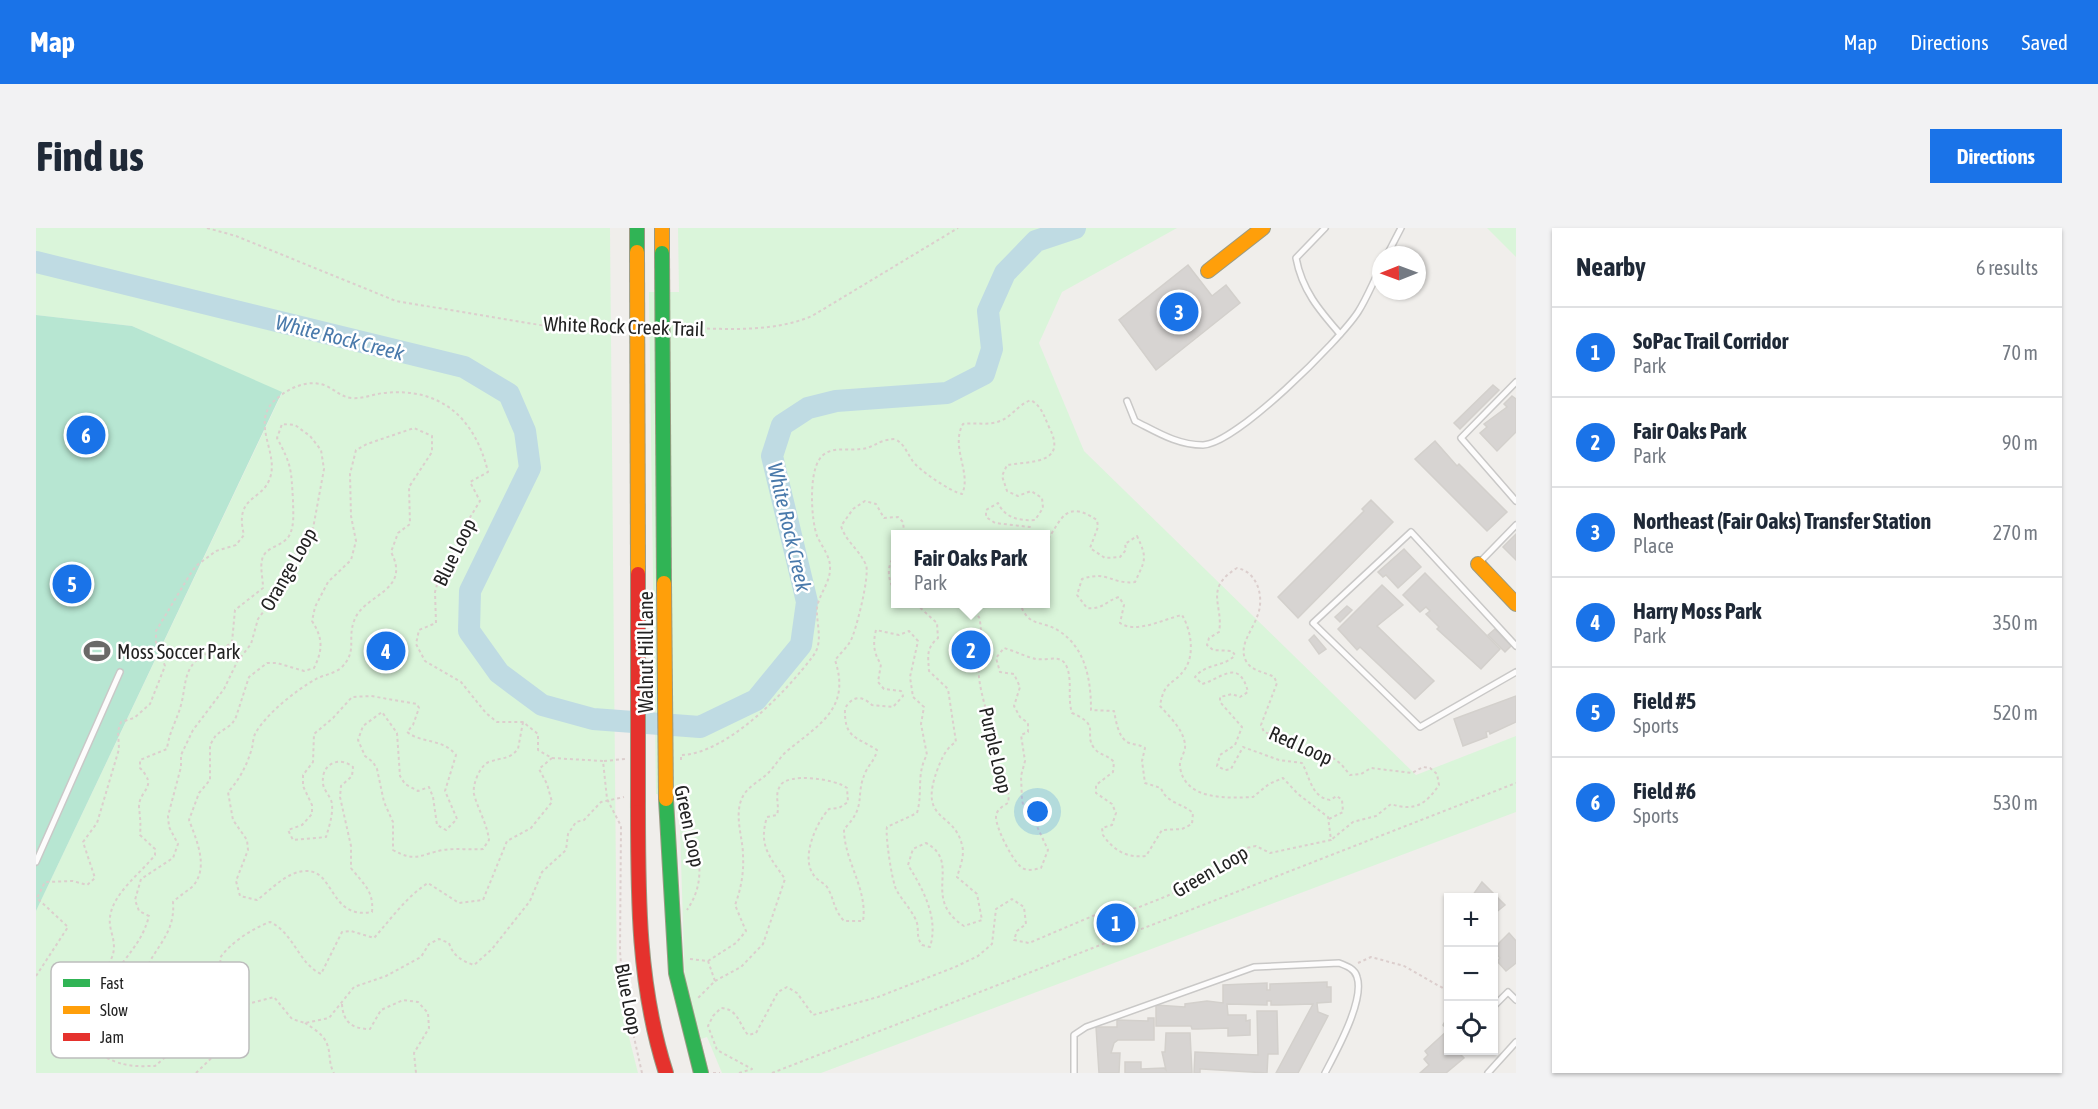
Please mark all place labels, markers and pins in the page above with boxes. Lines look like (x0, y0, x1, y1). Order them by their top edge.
pin: 3 (1160, 290, 1198, 334)
pin: 6 (67, 412, 106, 458)
pin: 5 (52, 562, 92, 606)
pin: 4 (366, 628, 406, 674)
pin: 2 (952, 628, 990, 672)
sports icon: Moss Soccer Park (82, 636, 112, 666)
place label: Moss Soccer Park (117, 640, 241, 663)
pin: 1 (1096, 900, 1136, 946)

